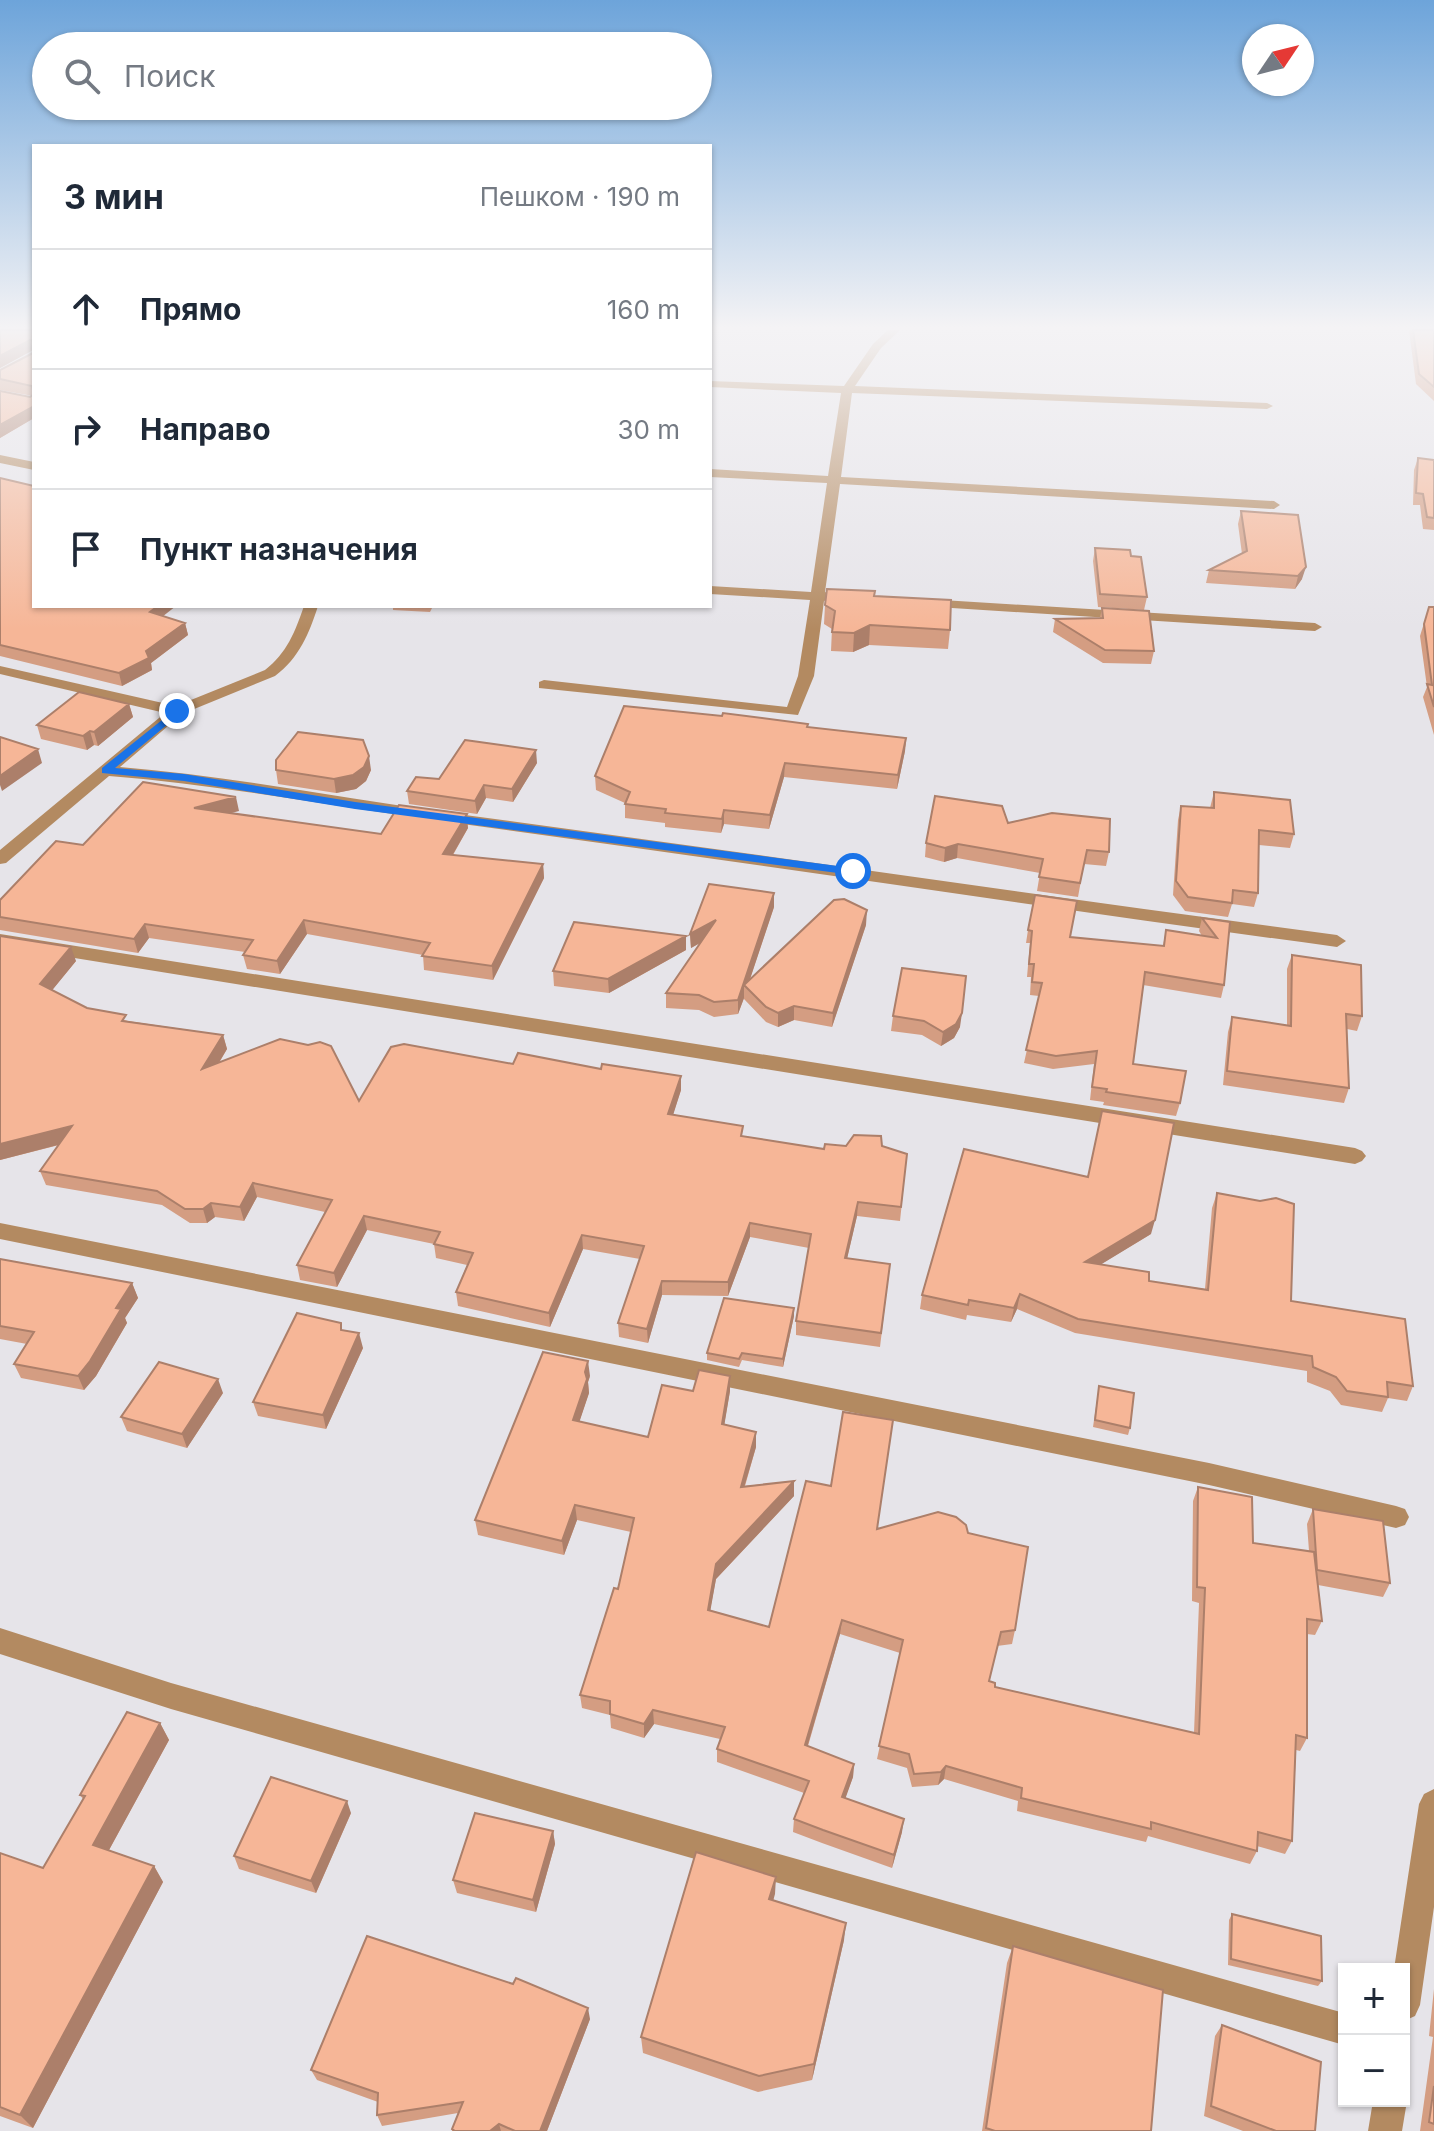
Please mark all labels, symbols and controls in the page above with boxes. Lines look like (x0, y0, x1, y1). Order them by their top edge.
north arrow (1242, 24, 1314, 96)
search box (32, 32, 712, 120)
icon: search (60, 54, 104, 98)
text: Поиск (124, 58, 215, 94)
text: 3 мин (64, 176, 164, 217)
text: Пешком · 190 m (480, 181, 680, 212)
icon: ahead (64, 287, 108, 331)
text: Прямо (140, 291, 241, 327)
text: 160 m (607, 294, 680, 325)
icon: right (64, 407, 108, 451)
text: Направо (140, 411, 271, 447)
text: 30 m (617, 414, 680, 445)
icon: arrive (64, 527, 108, 571)
text: Пункт назначения (140, 531, 418, 567)
route end (159, 693, 195, 729)
route start (835, 853, 871, 889)
map controls (1338, 1963, 1410, 2107)
button: + (1338, 1963, 1410, 2035)
button: − (1338, 2035, 1410, 2107)

